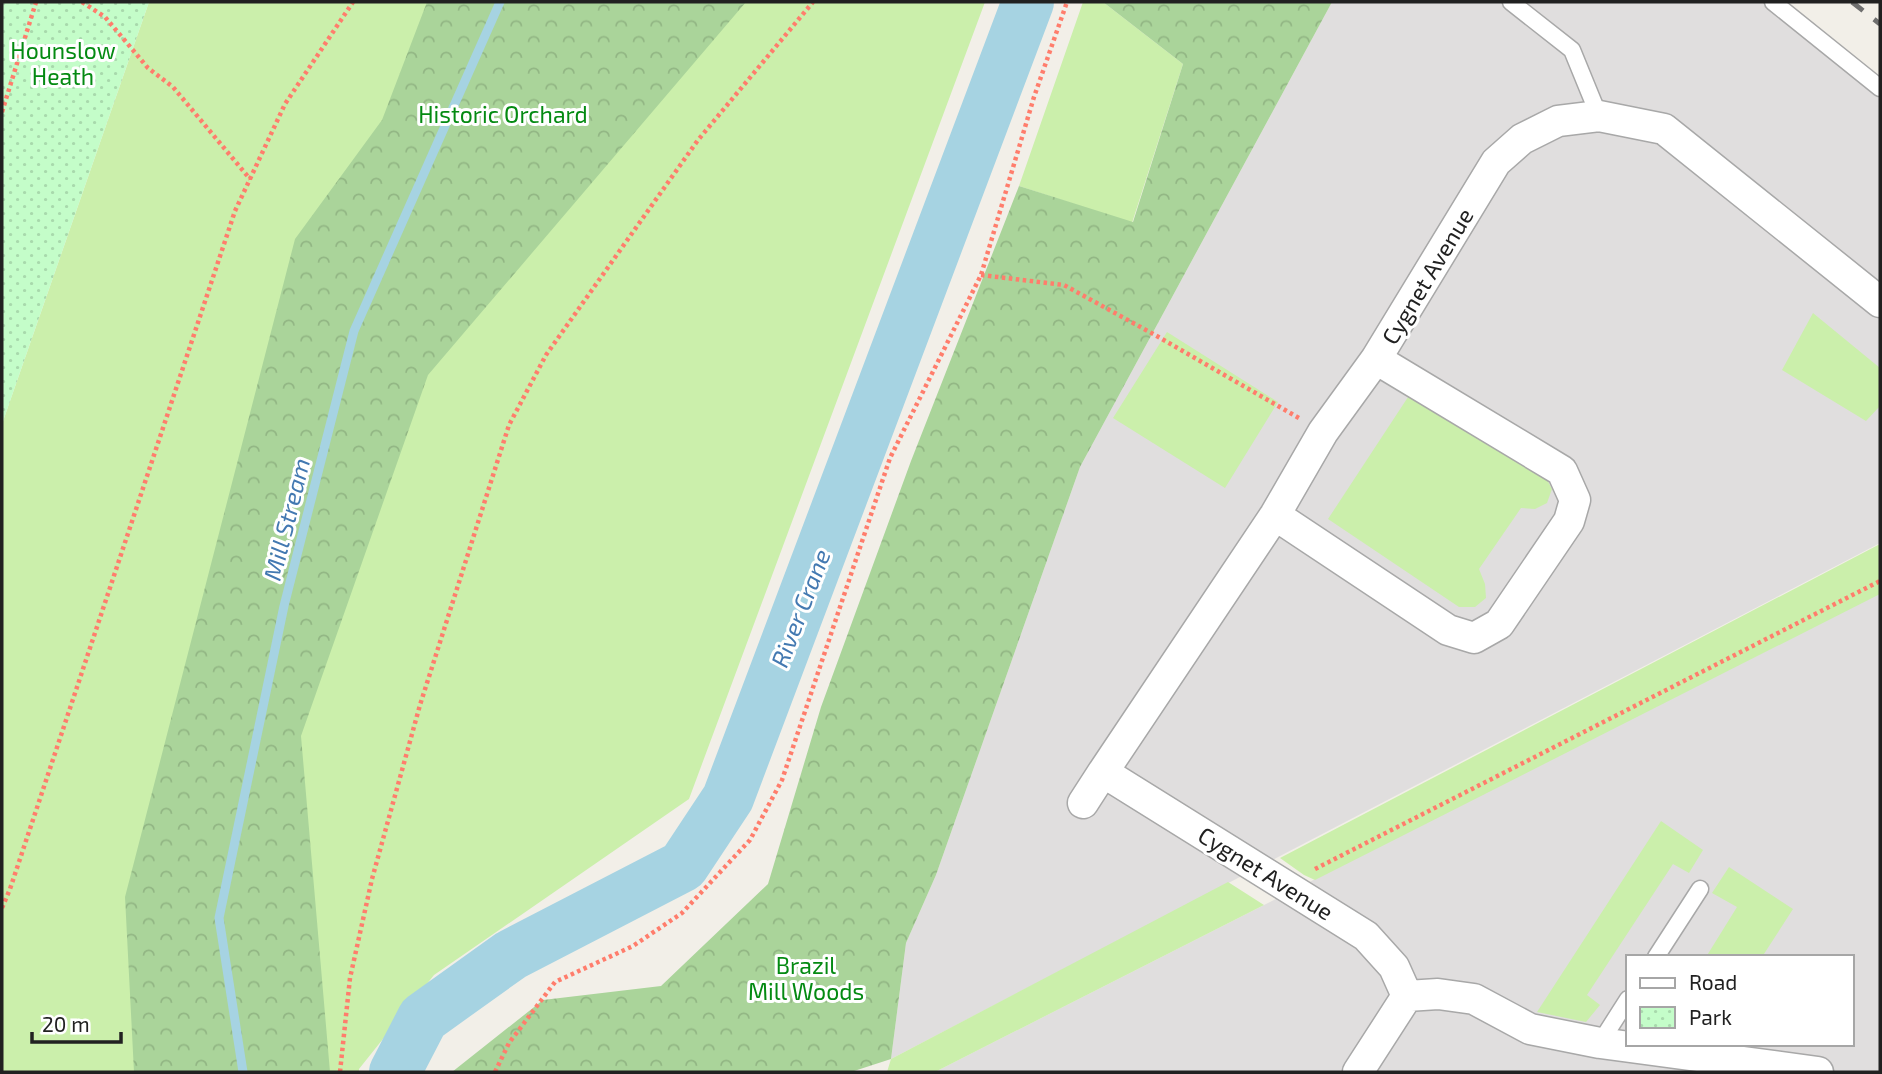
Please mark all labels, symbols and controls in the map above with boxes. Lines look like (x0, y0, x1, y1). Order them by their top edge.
park label: Hounslow Heath (10, 36, 116, 90)
park label: Historic Orchard (418, 100, 588, 128)
street label: Cygnet Avenue (1375, 203, 1479, 349)
water label: Mill Stream (257, 455, 315, 583)
water label: River Crane (764, 545, 836, 671)
street label: Cygnet Avenue (1193, 820, 1339, 926)
park label: Brazil Mill Woods (748, 951, 864, 1005)
legend (1626, 955, 1854, 1046)
text: Road (1689, 969, 1737, 994)
scale bar (32, 1000, 121, 1044)
text: Park (1689, 1004, 1732, 1029)
text: 20 m (42, 1011, 90, 1036)

